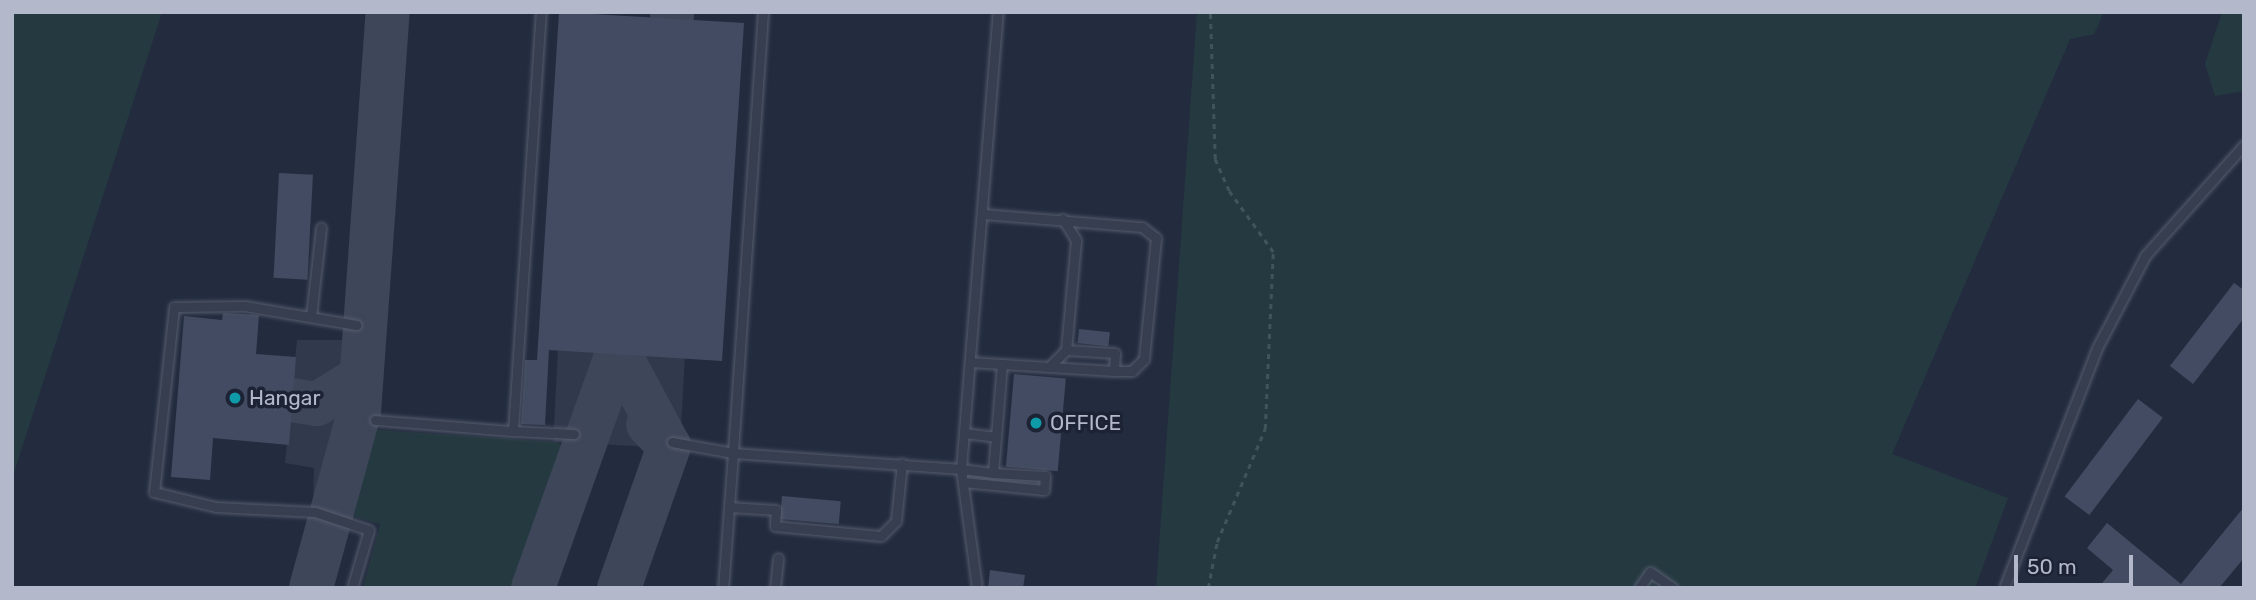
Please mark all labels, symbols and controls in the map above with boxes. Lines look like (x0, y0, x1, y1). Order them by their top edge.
place label: Hangar (249, 385, 320, 411)
marker: Hangar (227, 390, 243, 406)
place label: OFFICE (1050, 410, 1121, 436)
marker: OFFICE (1028, 415, 1044, 431)
scale bar (2018, 540, 2137, 584)
text: 50 m (2027, 554, 2077, 579)

